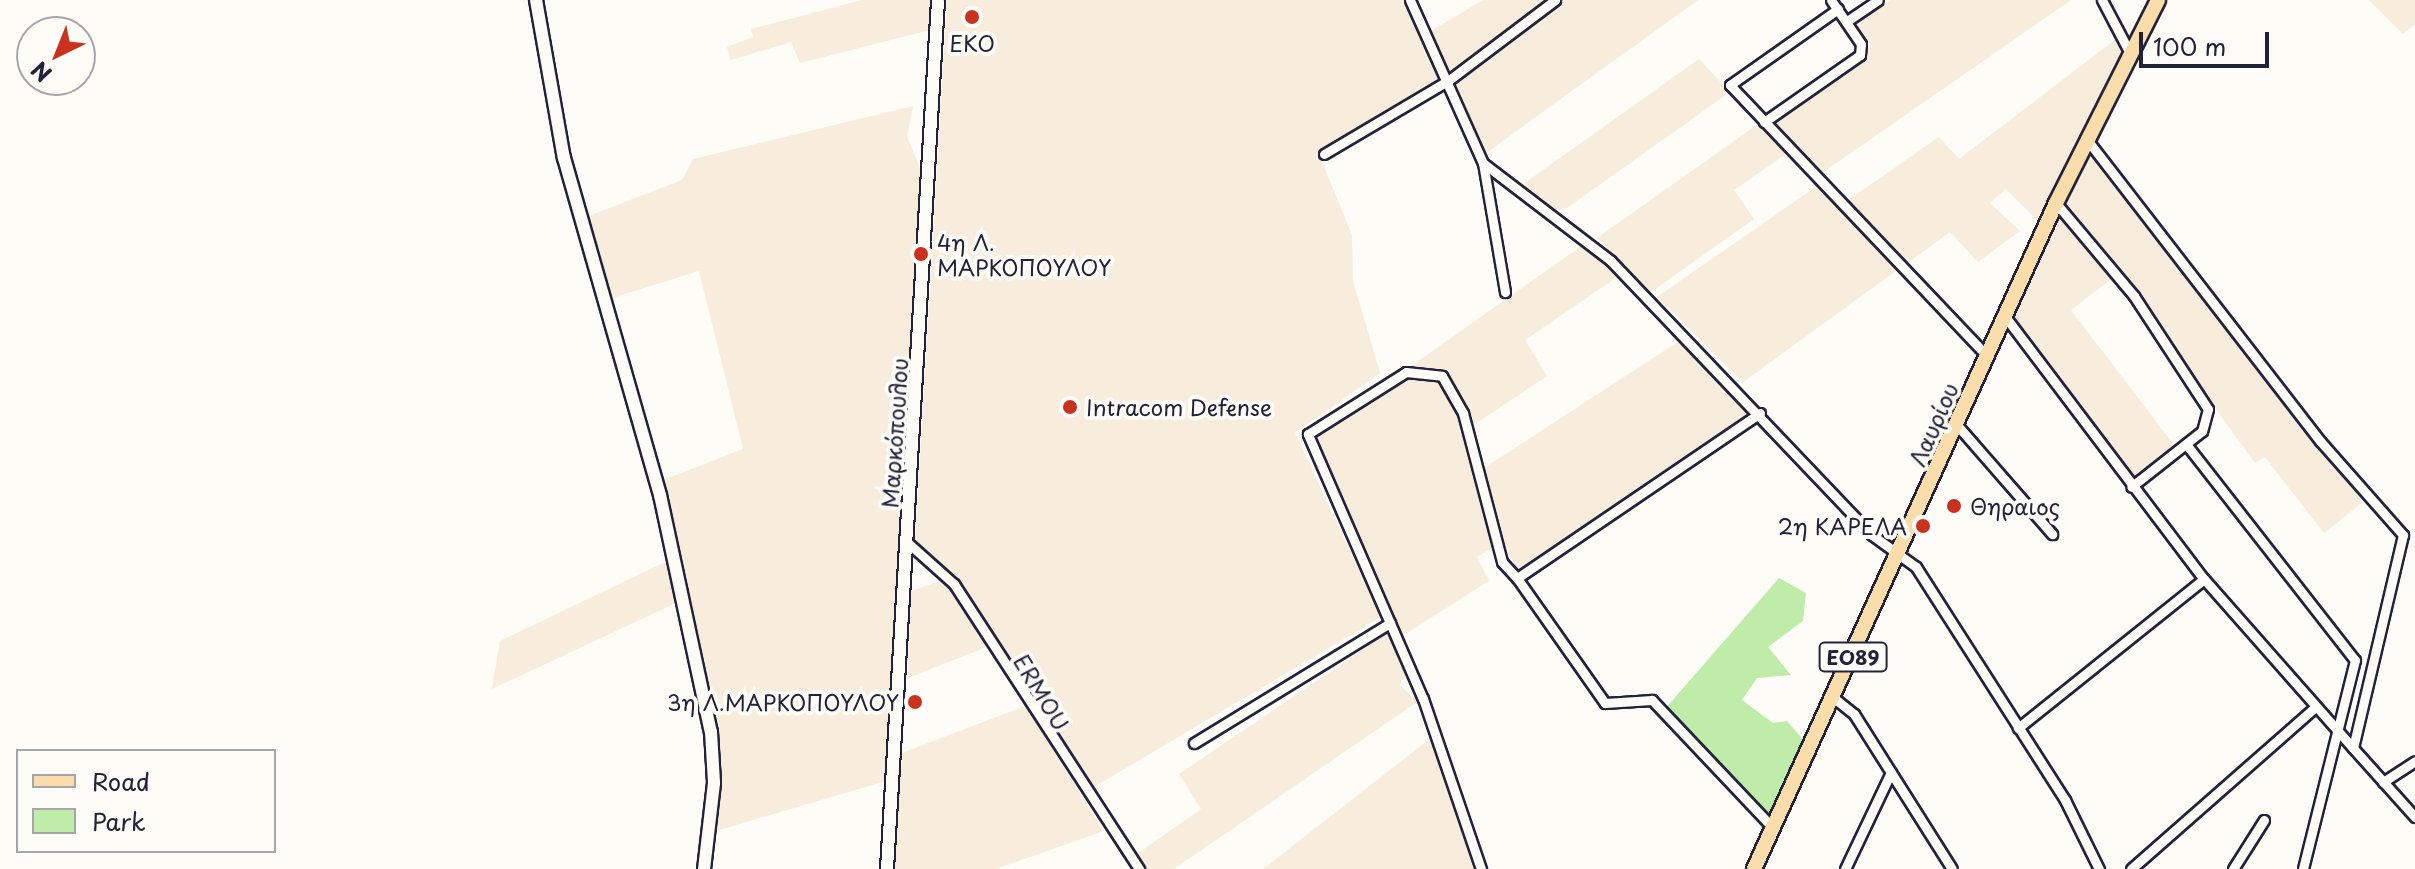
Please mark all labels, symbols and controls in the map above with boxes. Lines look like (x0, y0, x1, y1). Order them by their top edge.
marker: EKO (963, 8, 981, 26)
north arrow (16, 16, 96, 96)
scale bar (2143, 16, 2273, 66)
text: 100 m (2153, 28, 2226, 64)
place label: EKO (949, 30, 995, 56)
text: N (23, 54, 58, 90)
place label: 4η Λ. ΜΑΡΚΟΠΟΥΛΟΥ (937, 228, 1111, 280)
marker: 4η Λ. ΜΑΡΚΟΠΟΥΛΟΥ (912, 245, 930, 263)
street label: Μαρκόπουλου (876, 357, 912, 509)
street label: Λαυρίου (1903, 378, 1963, 470)
place label: Intracom Defense (1086, 394, 1272, 420)
marker: Intracom Defense (1061, 398, 1079, 416)
place label: Θηραιος (1970, 493, 2060, 519)
marker: Θηραιος (1945, 497, 1963, 515)
place label: 2η ΚΑΡΕΛΑ (1778, 513, 1907, 539)
marker: 2η ΚΑΡΕΛΑ (1914, 517, 1932, 535)
road number: ΕΟ89 (1817, 641, 1889, 673)
street label: ERMOU (1009, 649, 1075, 735)
place label: 3η Λ.ΜΑΡΚΟΠΟΥΛΟΥ (667, 689, 899, 715)
marker: 3η Λ.ΜΑΡΚΟΠΟΥΛΟΥ (906, 693, 924, 711)
legend (16, 749, 276, 853)
text: Road (92, 763, 150, 799)
text: Park (92, 803, 146, 839)

